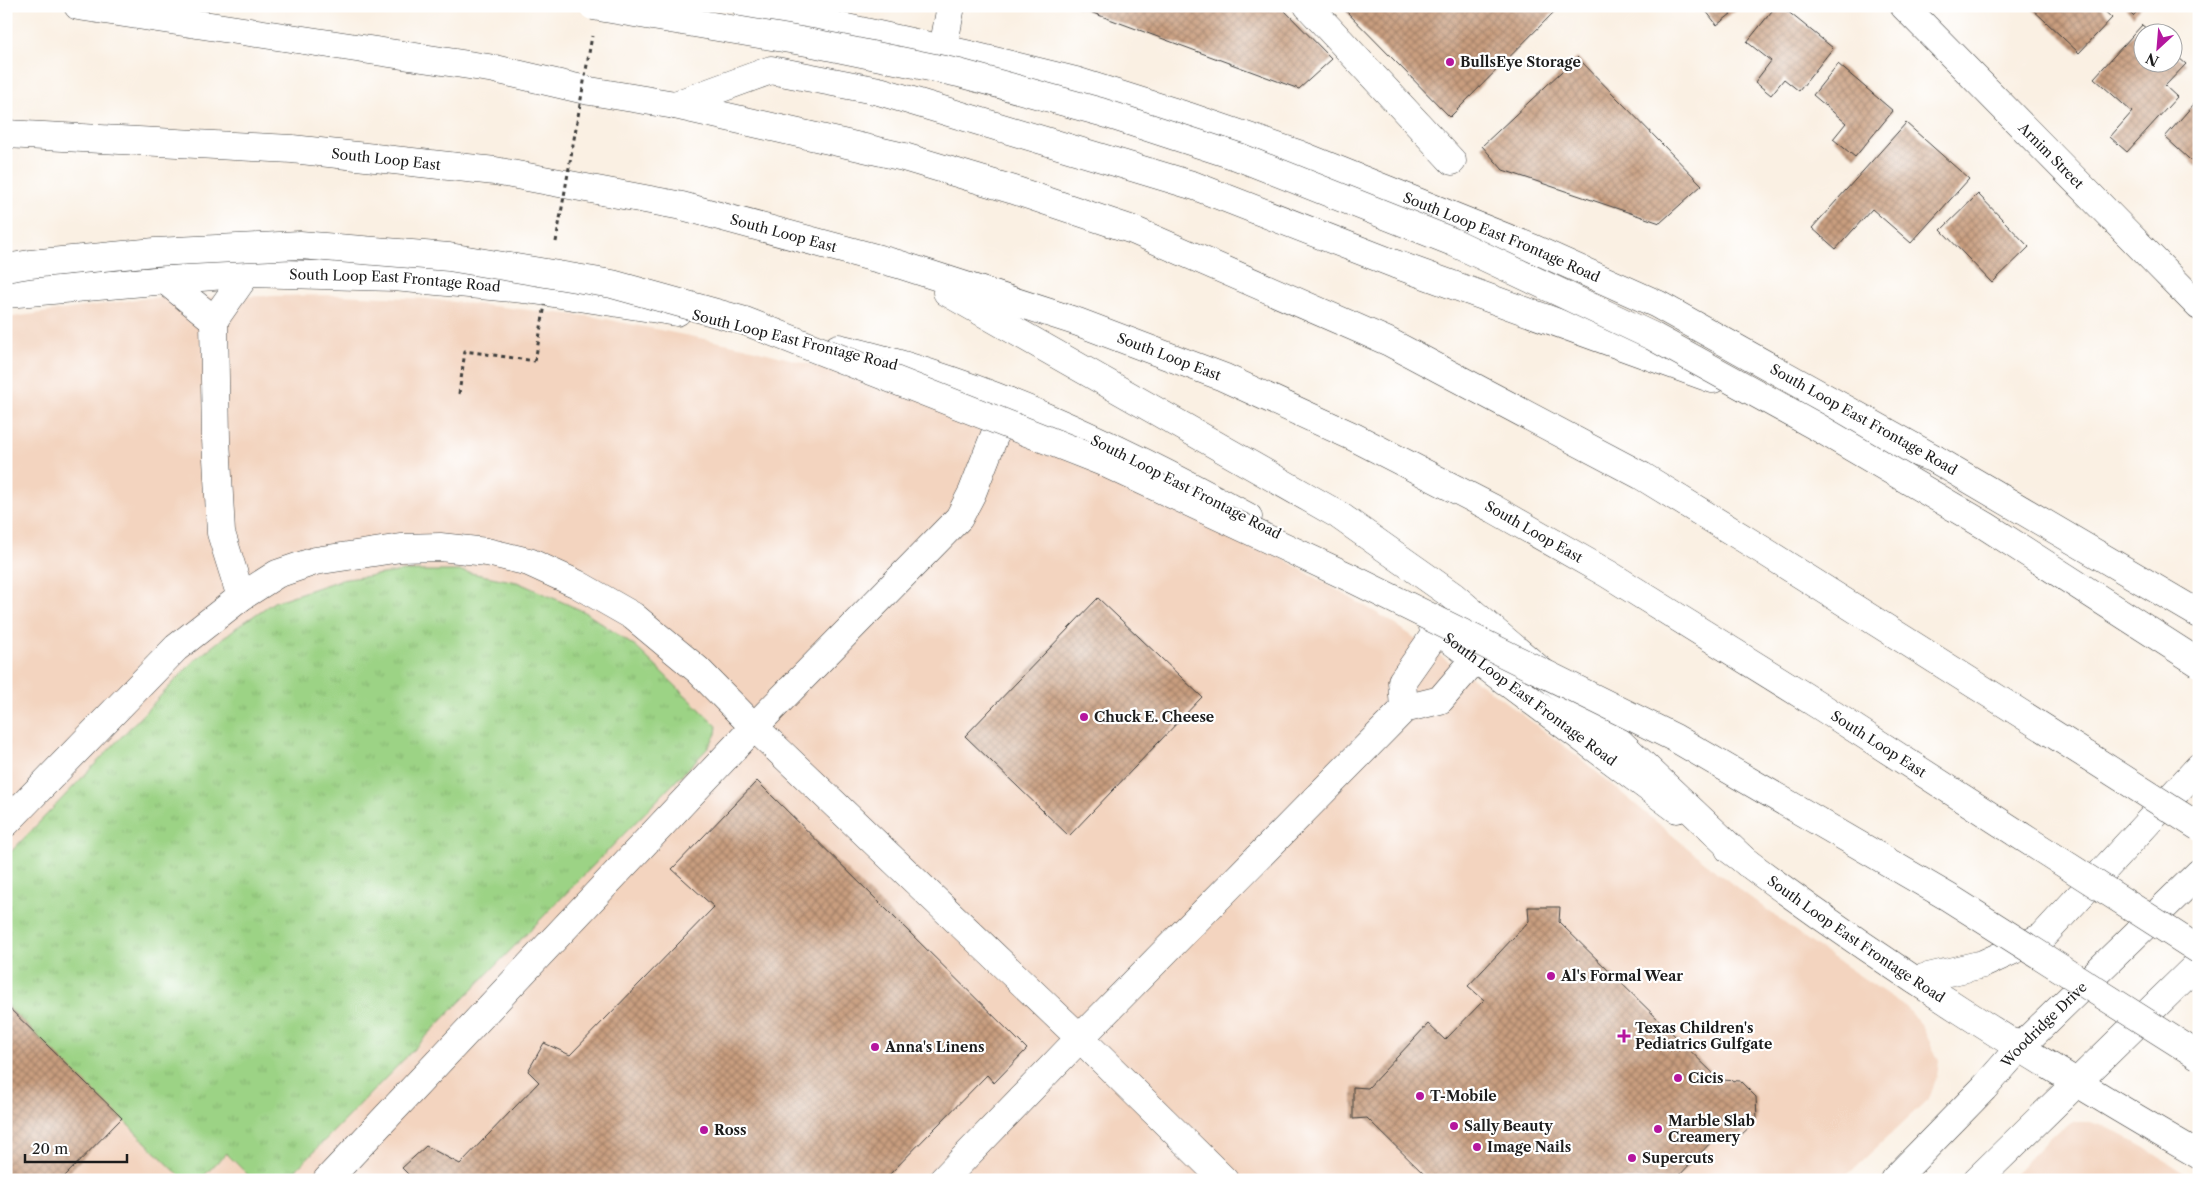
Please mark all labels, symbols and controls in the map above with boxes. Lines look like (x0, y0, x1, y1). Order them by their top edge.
north arrow (2132, 22, 2182, 72)
text: N (2143, 49, 2162, 70)
place label: BullsEye Storage (1460, 53, 1581, 71)
marker: BullsEye Storage (1444, 56, 1456, 68)
street label: Arnim Street (2014, 118, 2088, 193)
street label: South Loop East (330, 144, 442, 174)
street label: South Loop East Frontage Road (1400, 188, 1603, 286)
street label: South Loop East (728, 210, 839, 256)
street label: South Loop East Frontage Road (289, 265, 502, 296)
street label: South Loop East Frontage Road (690, 306, 900, 374)
street label: South Loop East (1115, 329, 1224, 384)
street label: South Loop East Frontage Road (1767, 360, 1961, 479)
street label: South Loop East Frontage Road (1088, 431, 1285, 543)
street label: South Loop East (1482, 497, 1586, 567)
street label: South Loop East Frontage Road (1440, 629, 1621, 770)
street label: South Loop East (1828, 707, 1930, 781)
place label: Chuck E. Cheese (1094, 708, 1214, 726)
marker: Chuck E. Cheese (1078, 711, 1090, 723)
street label: South Loop East Frontage Road (1764, 872, 1949, 1007)
place label: Al's Formal Wear (1560, 967, 1683, 985)
marker: Al's Formal Wear (1545, 970, 1557, 982)
street label: Woodridge Drive (1997, 978, 2091, 1072)
place label: Texas Children's Pediatrics Gulfgate (1635, 1019, 1772, 1053)
marker: Texas Children's Pediatrics Gulfgate (1617, 1029, 1631, 1043)
place label: Anna's Linens (884, 1038, 985, 1056)
marker: Anna's Linens (869, 1041, 881, 1053)
place label: Cicis (1688, 1069, 1723, 1087)
marker: Cicis (1672, 1072, 1684, 1084)
place label: T-Mobile (1430, 1087, 1497, 1105)
marker: T-Mobile (1414, 1090, 1426, 1102)
place label: Marble Slab Creamery (1668, 1112, 1755, 1146)
place label: Sally Beauty (1464, 1117, 1553, 1135)
marker: Sally Beauty (1448, 1120, 1460, 1132)
place label: Ross (714, 1121, 747, 1139)
marker: Marble Slab Creamery (1652, 1123, 1664, 1135)
marker: Ross (698, 1124, 710, 1136)
scale bar (25, 1131, 128, 1163)
place label: Image Nails (1487, 1138, 1571, 1156)
text: 20 m (32, 1139, 68, 1158)
marker: Image Nails (1471, 1141, 1483, 1153)
place label: Supercuts (1642, 1149, 1714, 1167)
marker: Supercuts (1626, 1152, 1638, 1164)

